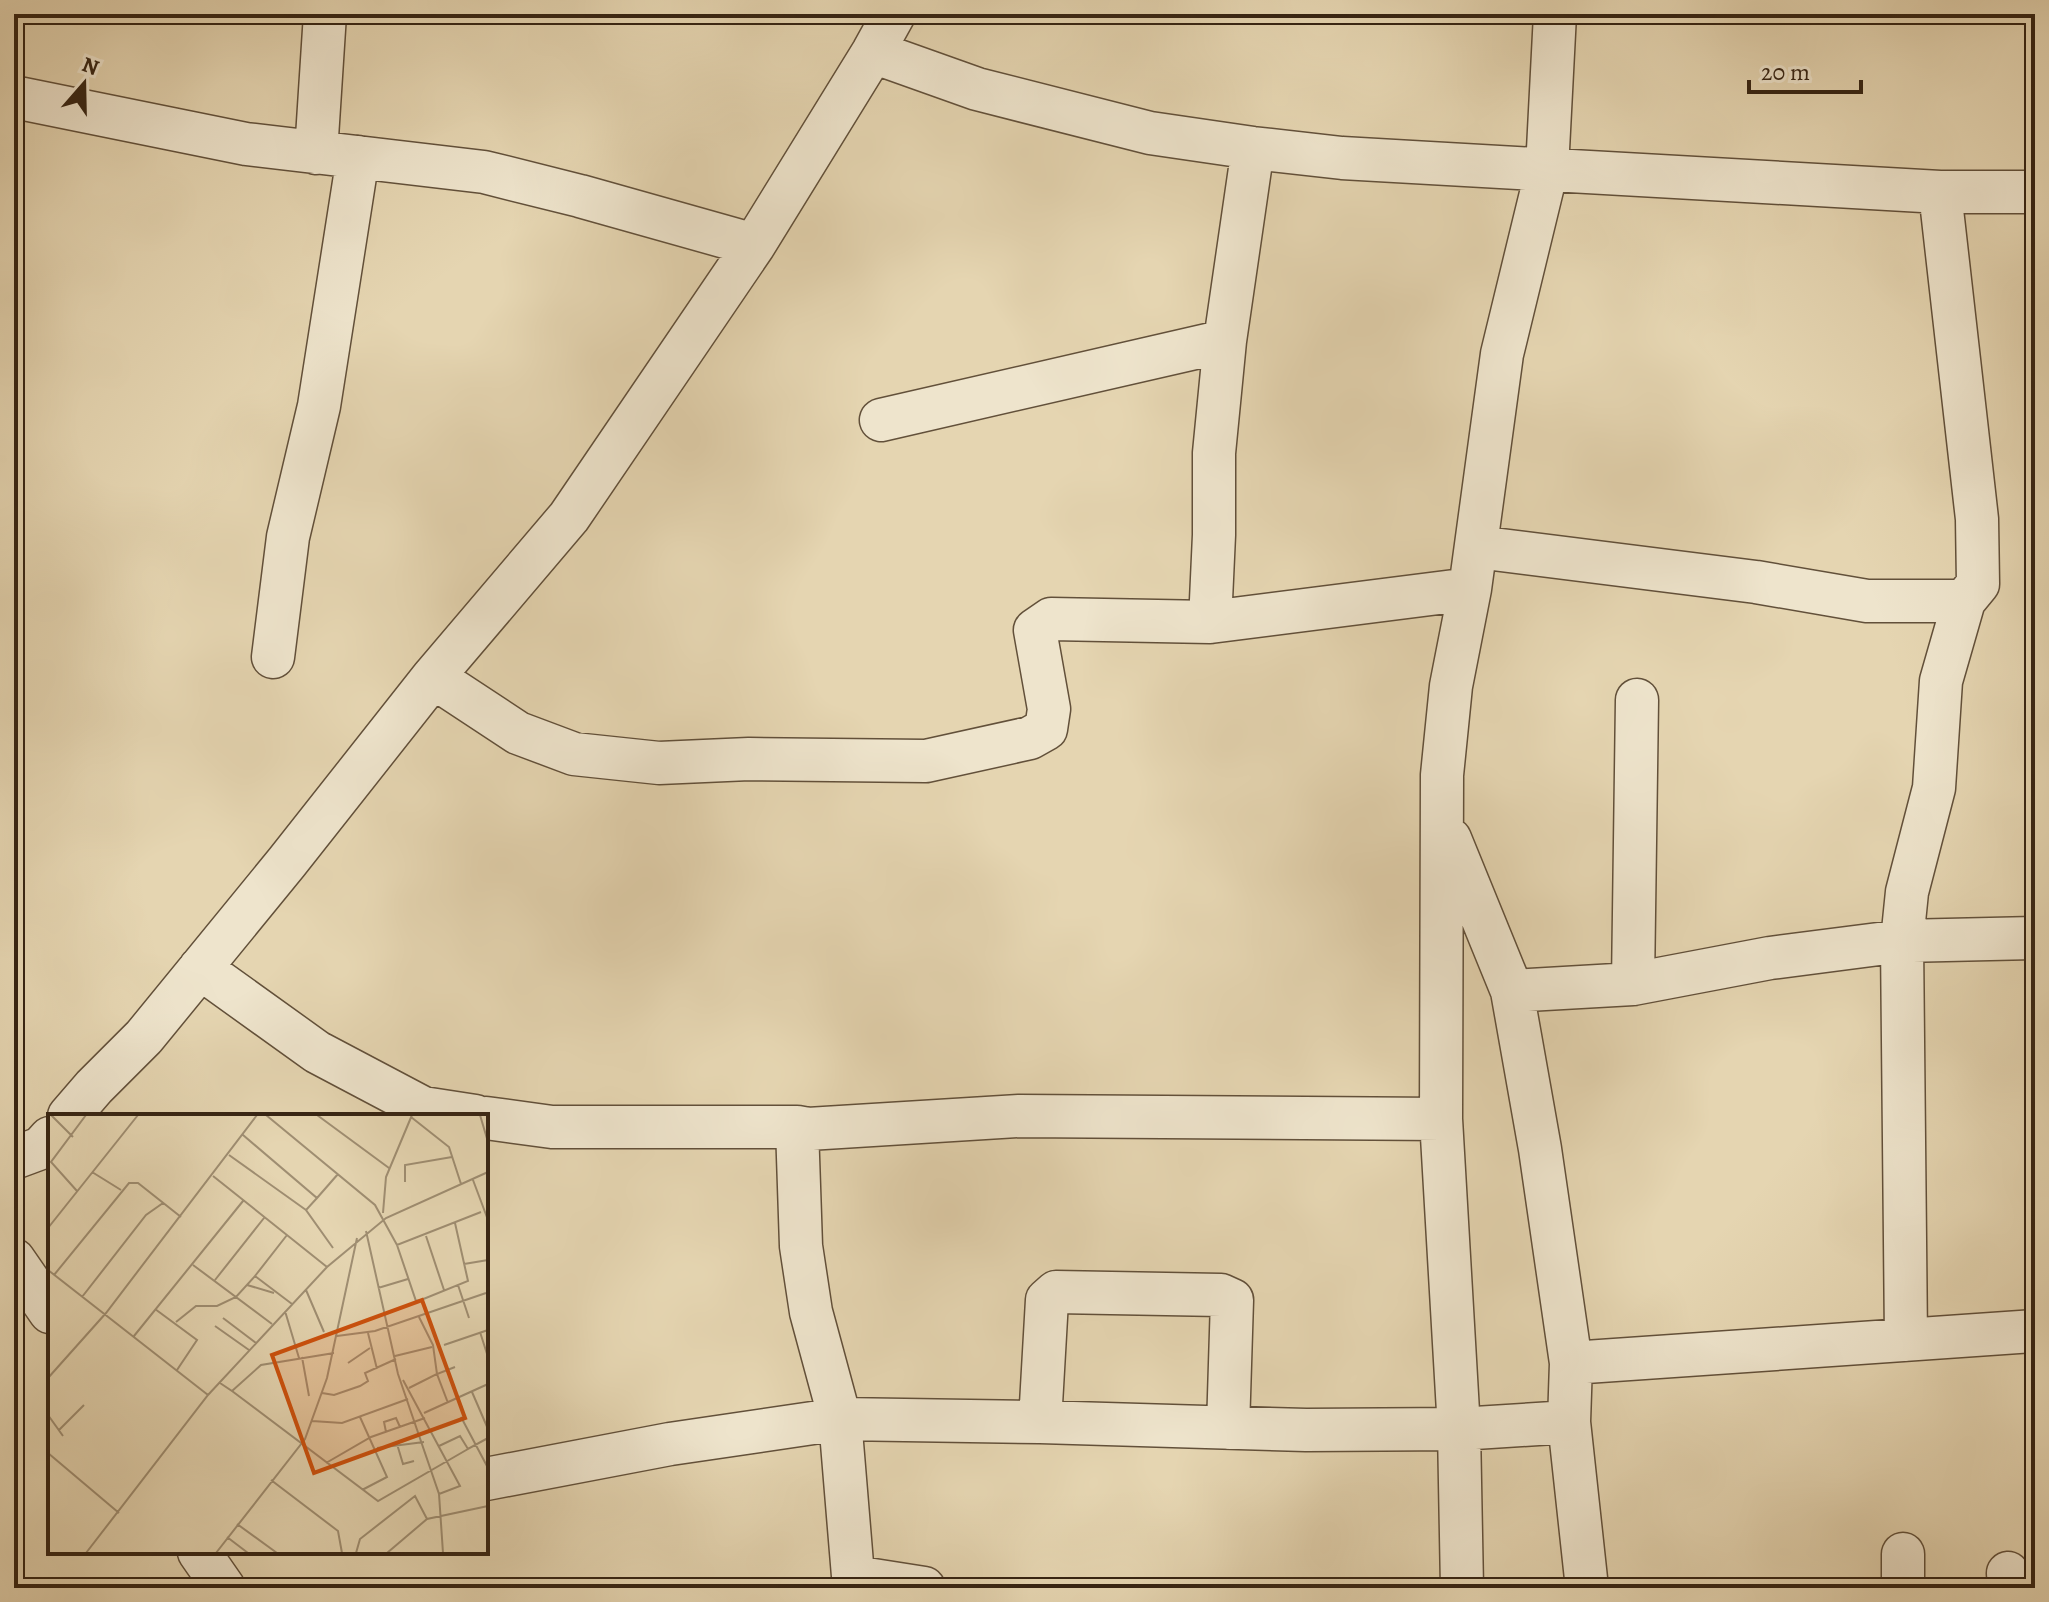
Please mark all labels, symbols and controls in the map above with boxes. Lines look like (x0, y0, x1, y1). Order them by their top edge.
north arrow (44, 44, 124, 124)
scale bar (1749, 44, 1861, 94)
text: N (78, 49, 103, 83)
text: 20 m (1761, 56, 1810, 88)
inset map (48, 1114, 488, 1554)

